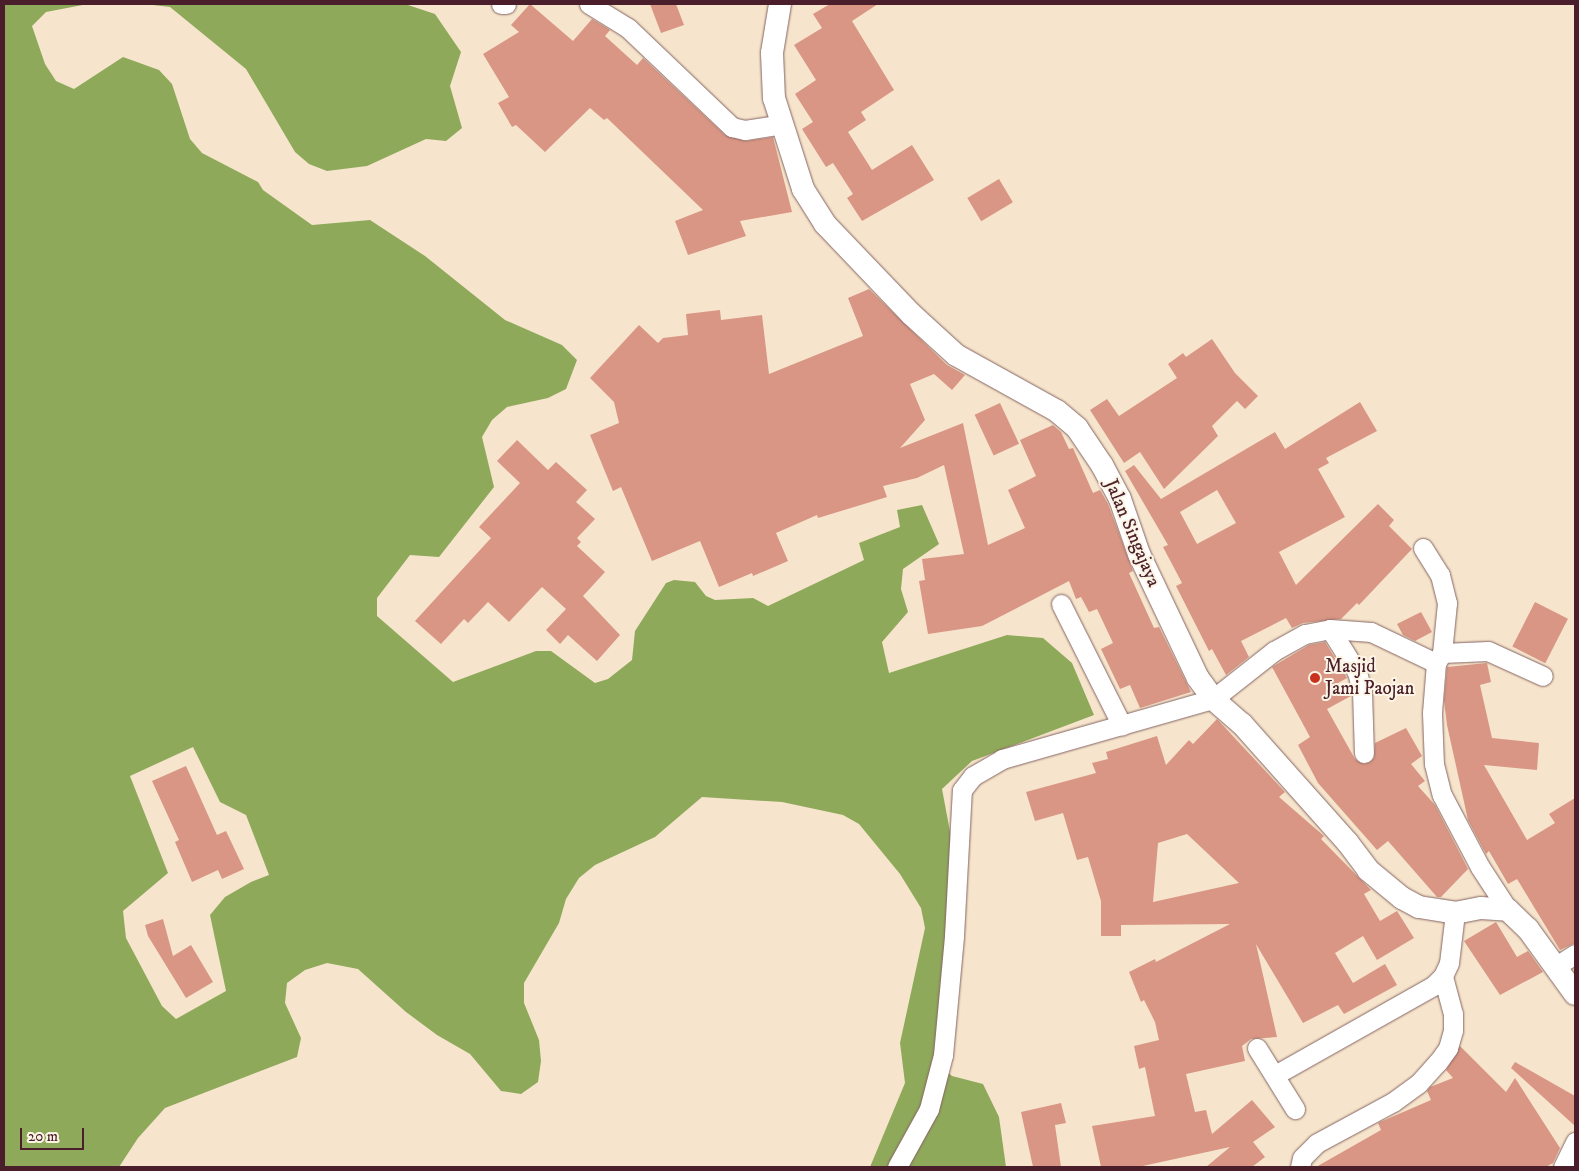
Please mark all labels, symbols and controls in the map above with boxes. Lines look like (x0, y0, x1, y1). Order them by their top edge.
street label: Jalan Singajaya (1099, 476, 1165, 590)
place label: Masjid Jami Paojan (1325, 656, 1414, 700)
marker: Masjid Jami Paojan (1309, 672, 1321, 684)
scale bar (22, 1118, 86, 1150)
text: 20 m (28, 1127, 58, 1146)

